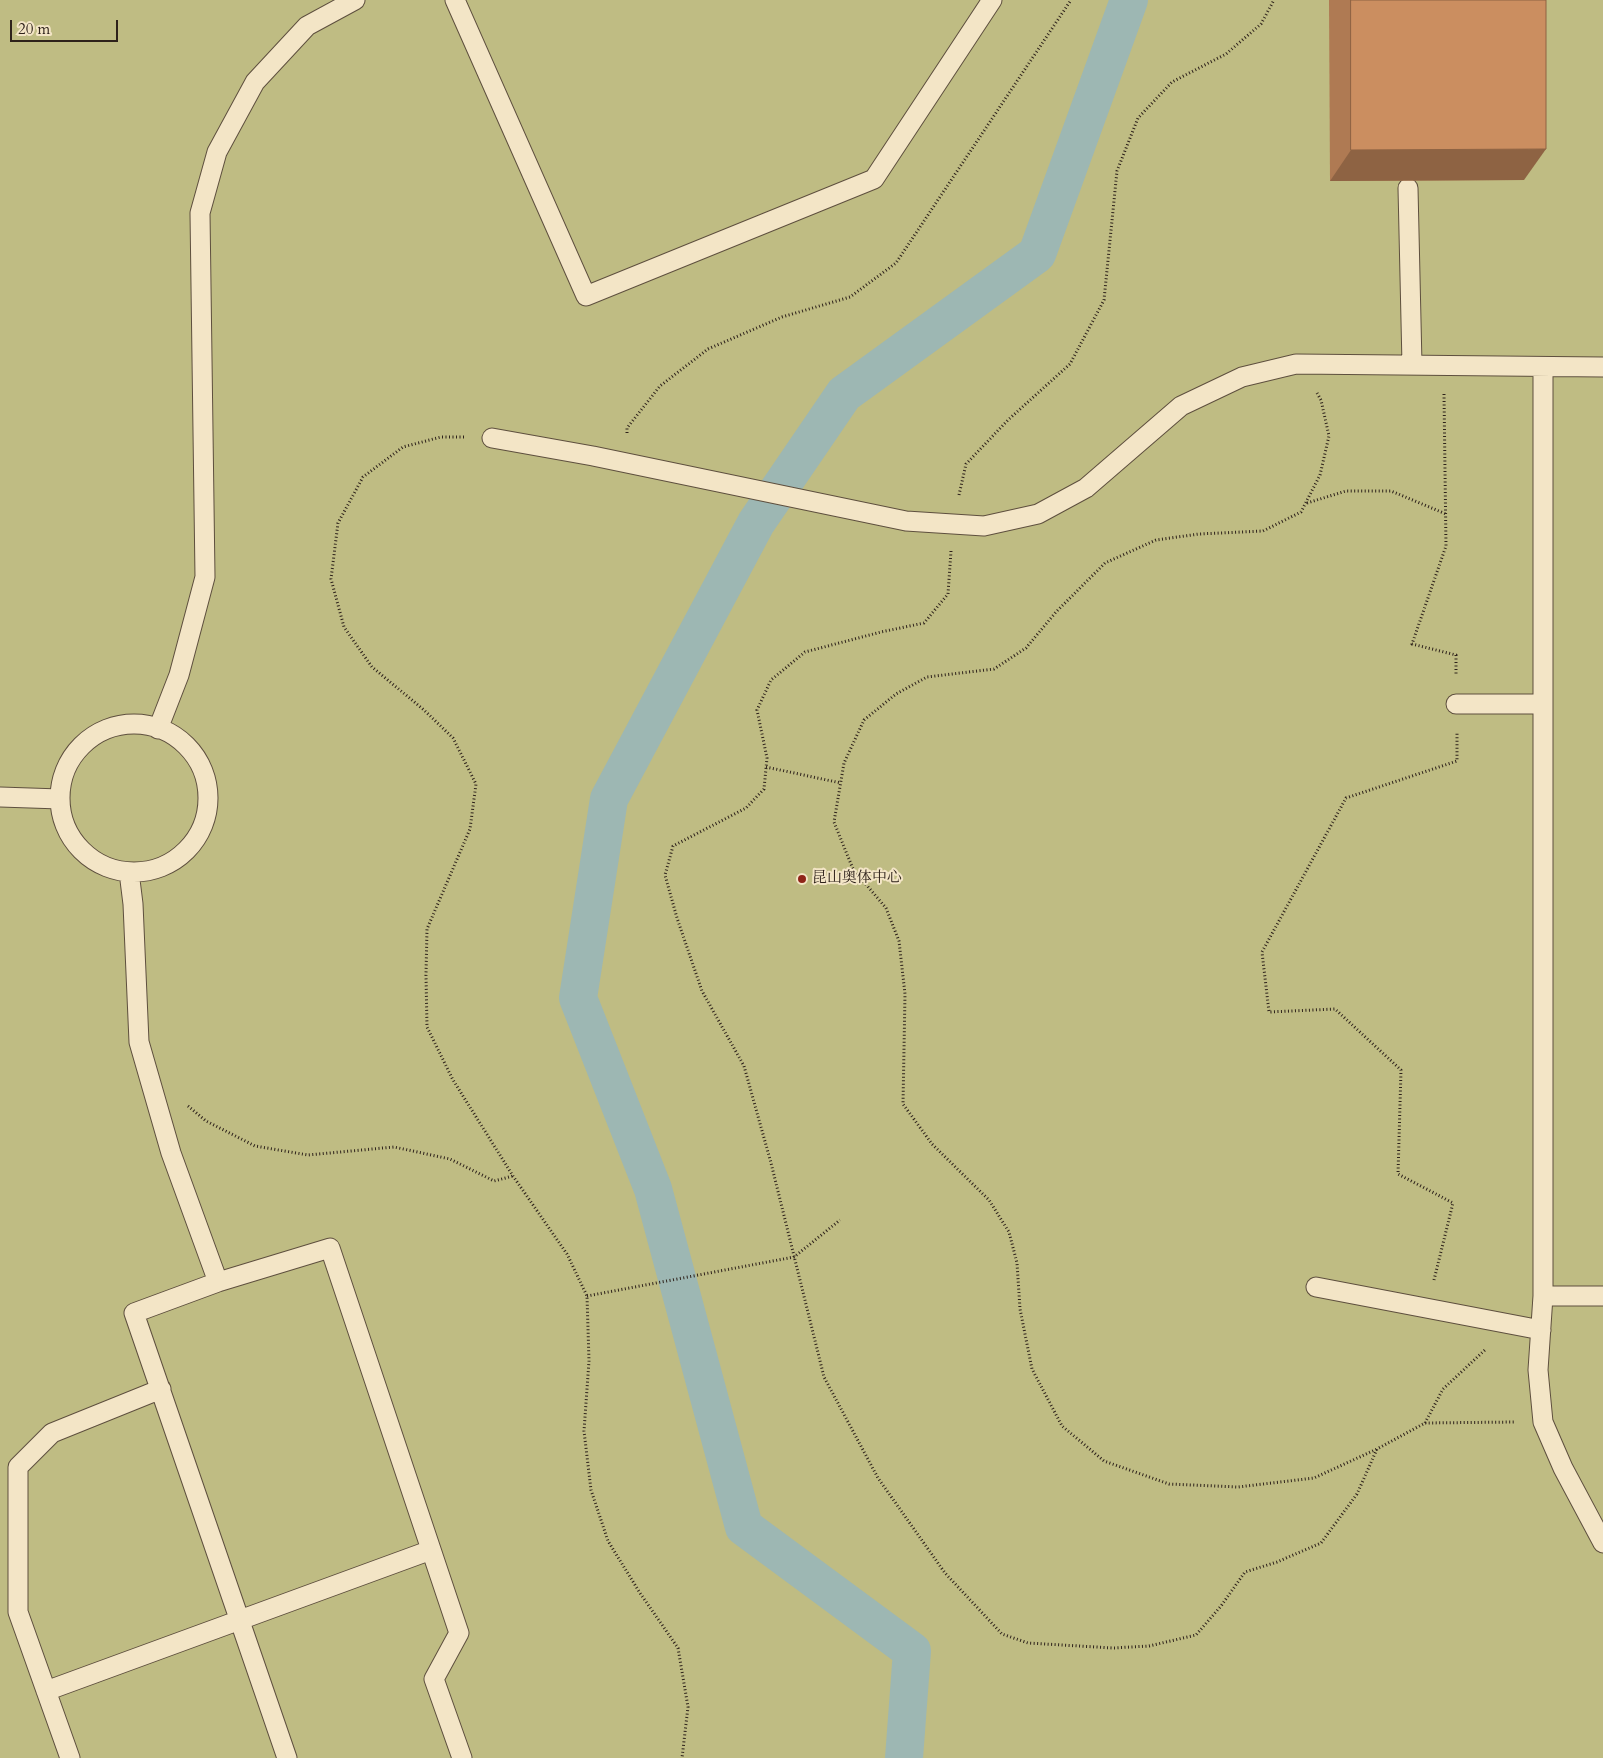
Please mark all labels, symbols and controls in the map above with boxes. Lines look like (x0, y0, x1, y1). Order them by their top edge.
scale bar (12, 10, 120, 42)
text: 20 m (18, 19, 50, 39)
place label: 昆山奥体中心 (812, 870, 902, 888)
marker: 昆山奥体中心 (796, 873, 808, 885)

